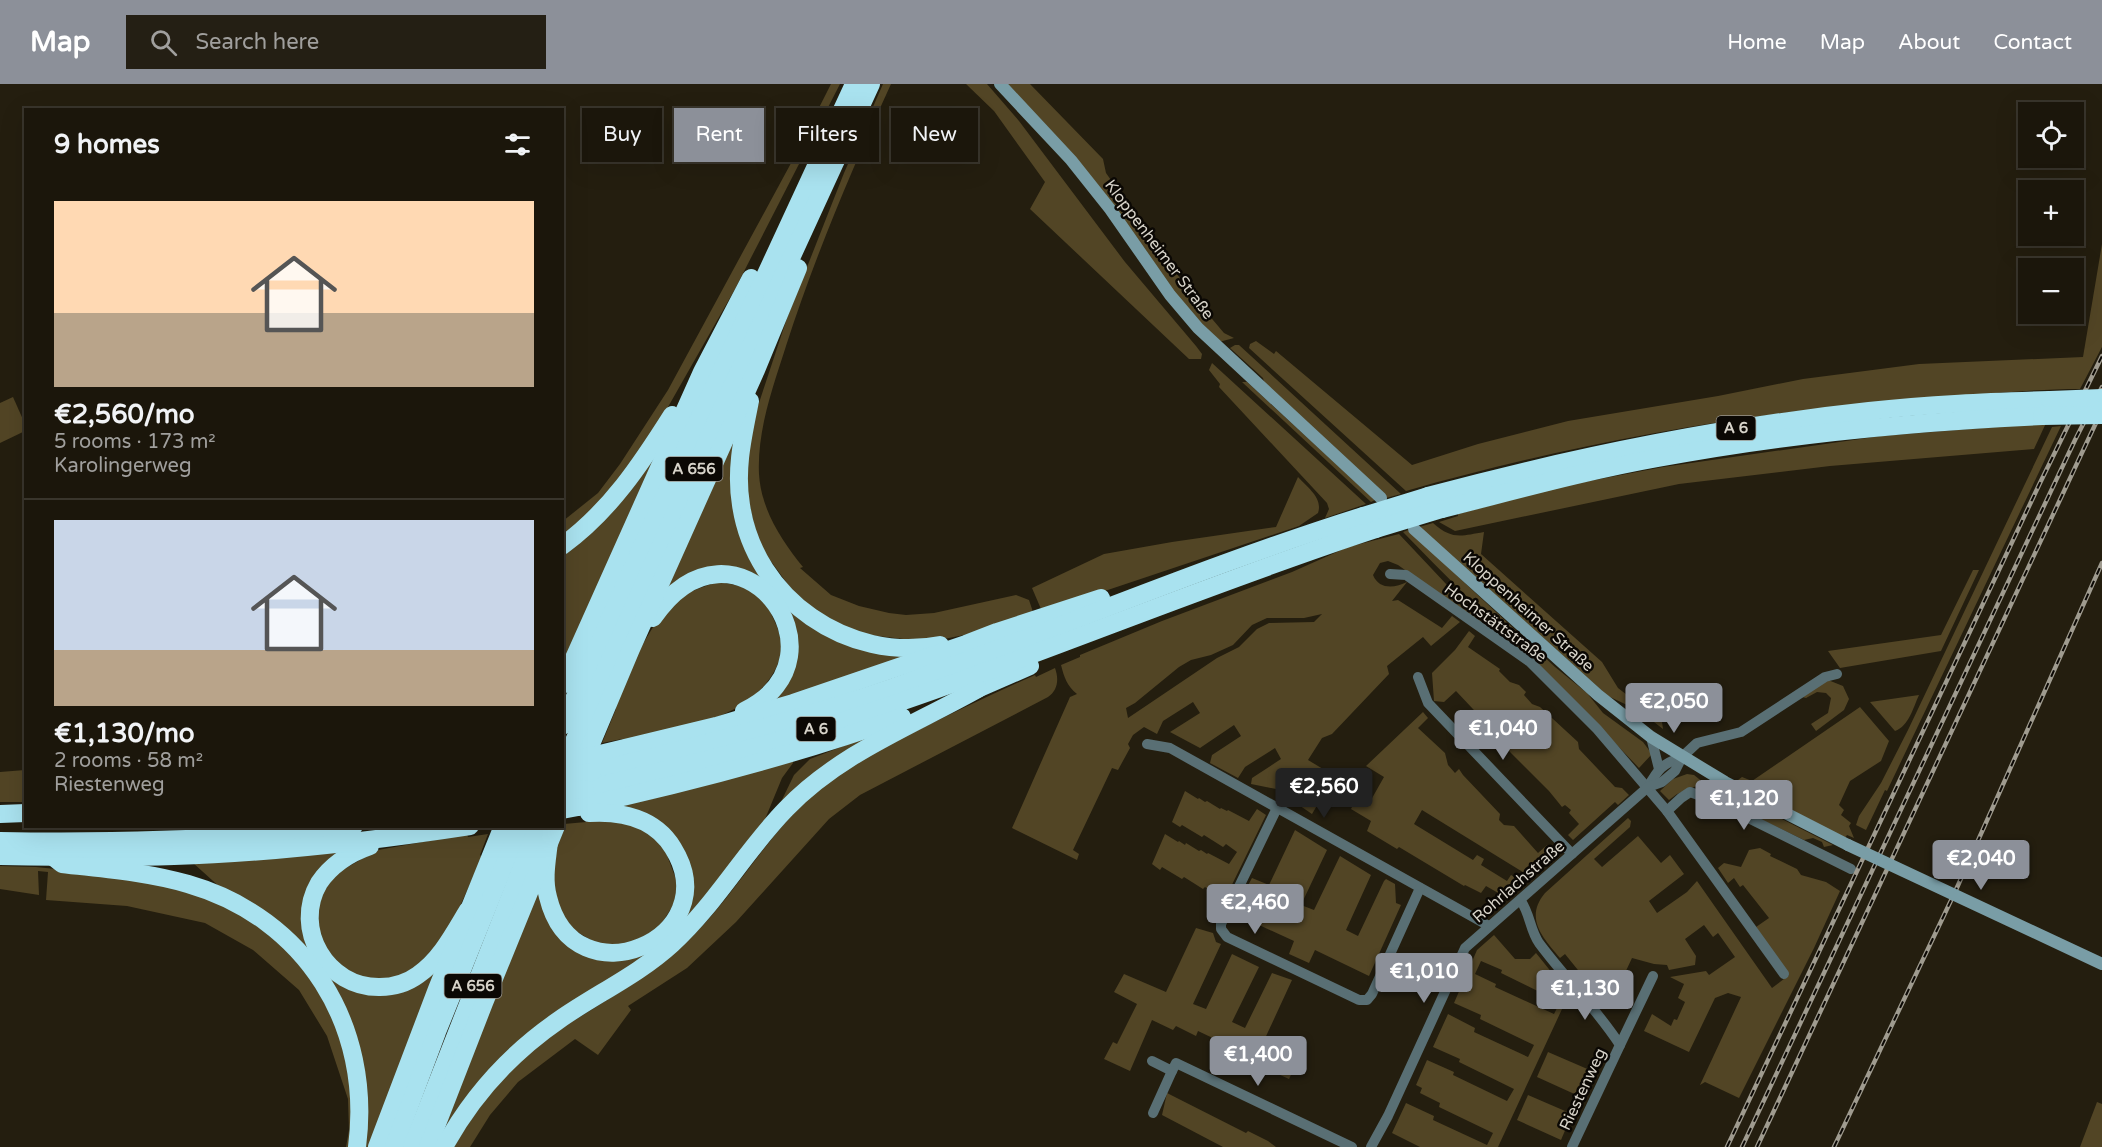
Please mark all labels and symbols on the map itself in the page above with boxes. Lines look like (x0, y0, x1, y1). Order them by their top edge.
street label: Kloppenheimer Straße (1100, 176, 1218, 323)
road number: A 6 (1716, 416, 1756, 440)
road number: A 656 (666, 457, 722, 481)
street label: Kloppenheimer Straße (1459, 548, 1598, 676)
street label: Hochstättstraße (1440, 579, 1551, 667)
pin: €2,050 (1625, 683, 1723, 734)
pin: €1,040 (1454, 710, 1552, 761)
road number: A 6 (796, 717, 836, 741)
pin: €2,560 (1275, 768, 1373, 819)
pin: €1,120 (1695, 780, 1793, 831)
street label: Rohrlachstraße (1468, 836, 1569, 927)
pin: €2,040 (1932, 840, 2030, 891)
pin: €2,460 (1206, 884, 1304, 935)
pin: €1,010 (1375, 953, 1473, 1004)
pin: €1,130 (1536, 970, 1634, 1021)
road number: A 656 (444, 974, 502, 998)
pin: €1,400 (1209, 1036, 1307, 1087)
street label: Riestenweg (1555, 1045, 1611, 1134)

